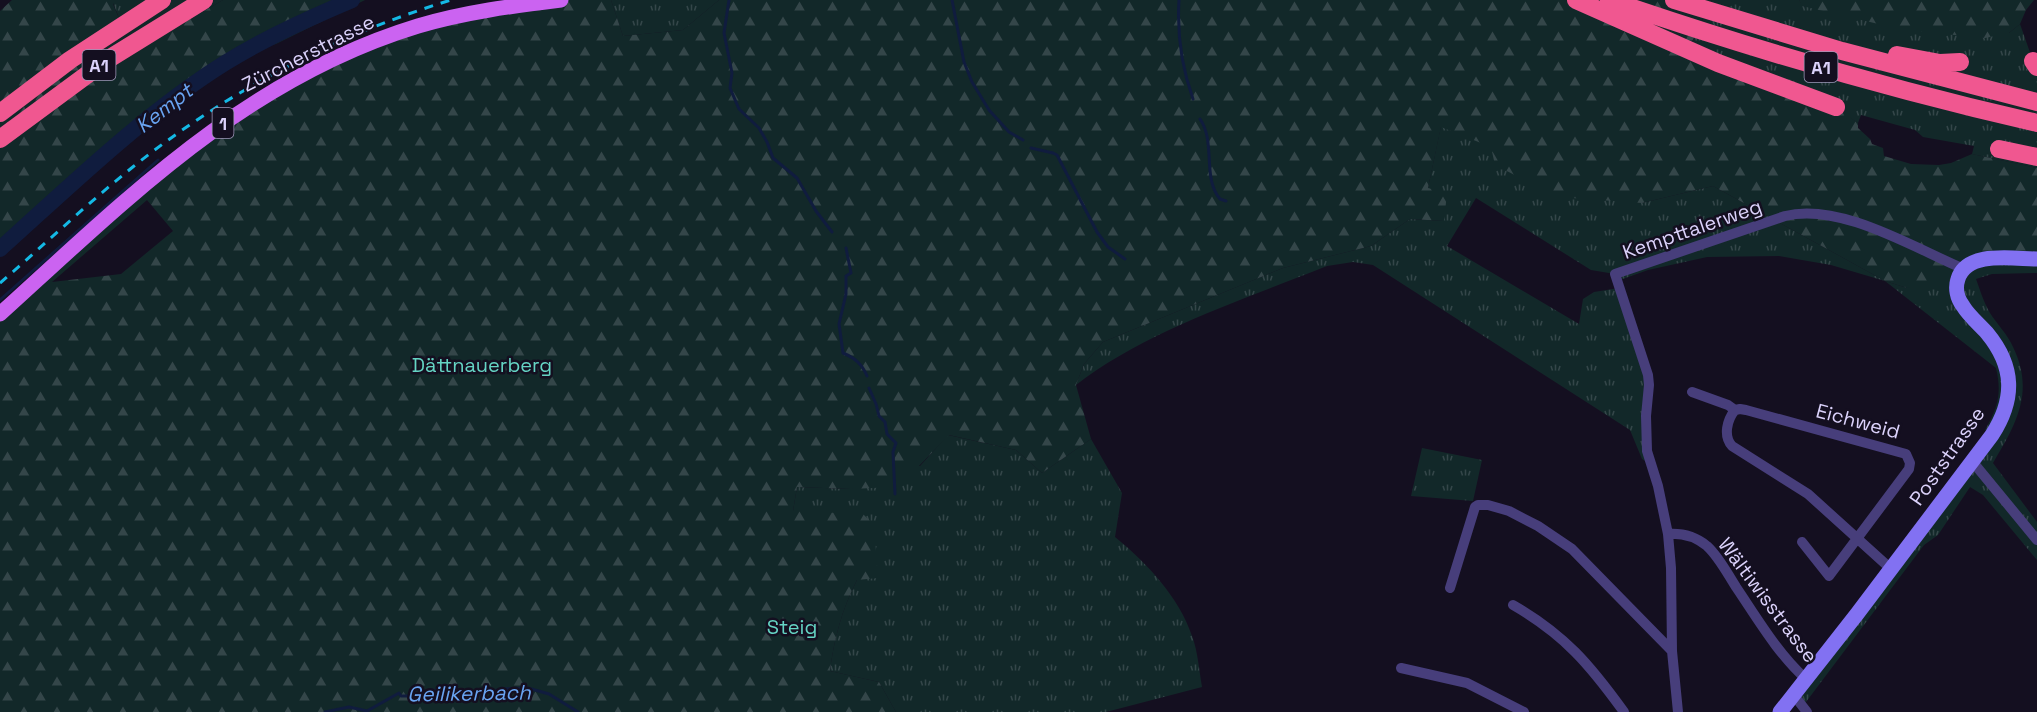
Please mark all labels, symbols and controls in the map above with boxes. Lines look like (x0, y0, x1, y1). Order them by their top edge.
street label: Zürcherstrasse (237, 8, 379, 98)
road number: A1 (82, 50, 116, 80)
road number: A1 (1804, 52, 1838, 82)
water label: Kempt (130, 76, 200, 139)
road number: 1 (212, 108, 234, 138)
street label: Kempttalerweg (1619, 193, 1765, 265)
park label: Dättnauerberg (412, 352, 552, 378)
street label: Eichweid (1813, 397, 1903, 445)
street label: Poststrasse (1903, 402, 1991, 510)
street label: Wältiwisstrasse (1712, 532, 1824, 668)
park label: Steig (767, 614, 817, 640)
water label: Geilikerbach (407, 678, 532, 708)

